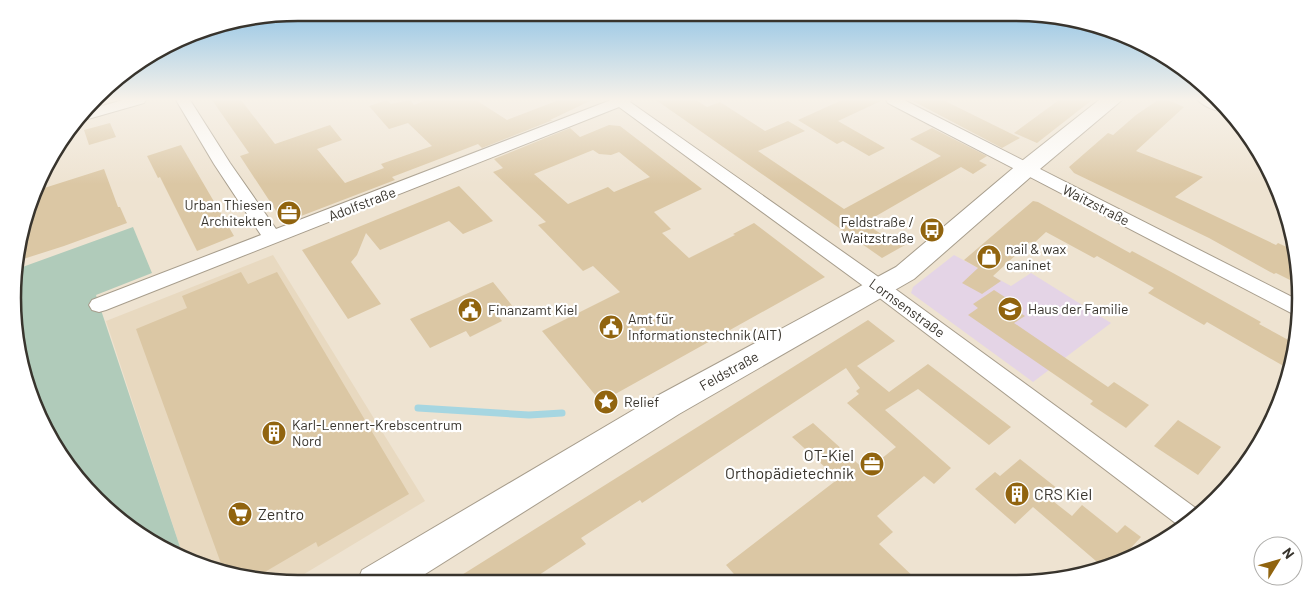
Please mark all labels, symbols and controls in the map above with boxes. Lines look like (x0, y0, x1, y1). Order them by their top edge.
street label: Waitzstraße (1060, 180, 1133, 229)
street label: Adolfstraße (326, 183, 398, 224)
place label: Urban Thiesen Architekten (185, 196, 272, 229)
office icon: Urban Thiesen Architekten (276, 200, 302, 226)
place label: Feldstraße / Waitzstraße (841, 213, 914, 246)
bus stop icon: Feldstraße / Waitzstraße (919, 217, 945, 243)
place label: nail & wax caninet (1006, 240, 1066, 273)
shop icon: nail & wax caninet (976, 244, 1002, 270)
street label: Lornsenstraße (866, 274, 948, 341)
school or university icon: Haus der Familie (997, 296, 1023, 322)
public building icon: Finanzamt Kiel (457, 297, 483, 323)
place label: Haus der Familie (1028, 300, 1128, 317)
place label: Finanzamt Kiel (488, 301, 577, 318)
place label: Amt für Informationstechnik (AIT) (628, 310, 781, 343)
public building icon: Amt für Informationstechnik (AIT) (598, 314, 624, 340)
street label: Feldstraße (696, 347, 761, 394)
place icon: Relief (593, 389, 619, 415)
place label: Relief (624, 393, 659, 410)
place label: Karl-Lennert-Krebscentrum Nord (292, 416, 462, 449)
building icon: Karl-Lennert-Krebscentrum Nord (261, 420, 287, 446)
place label: OT-Kiel Orthopädietechnik (725, 445, 854, 482)
office icon: OT-Kiel Orthopädietechnik (859, 451, 885, 477)
building icon: CRS Kiel (1004, 481, 1030, 507)
place label: CRS Kiel (1034, 484, 1092, 503)
supermarket icon: Zentro (227, 501, 253, 527)
place label: Zentro (258, 504, 304, 523)
north arrow (1253, 536, 1303, 586)
text: N (1279, 544, 1298, 562)

